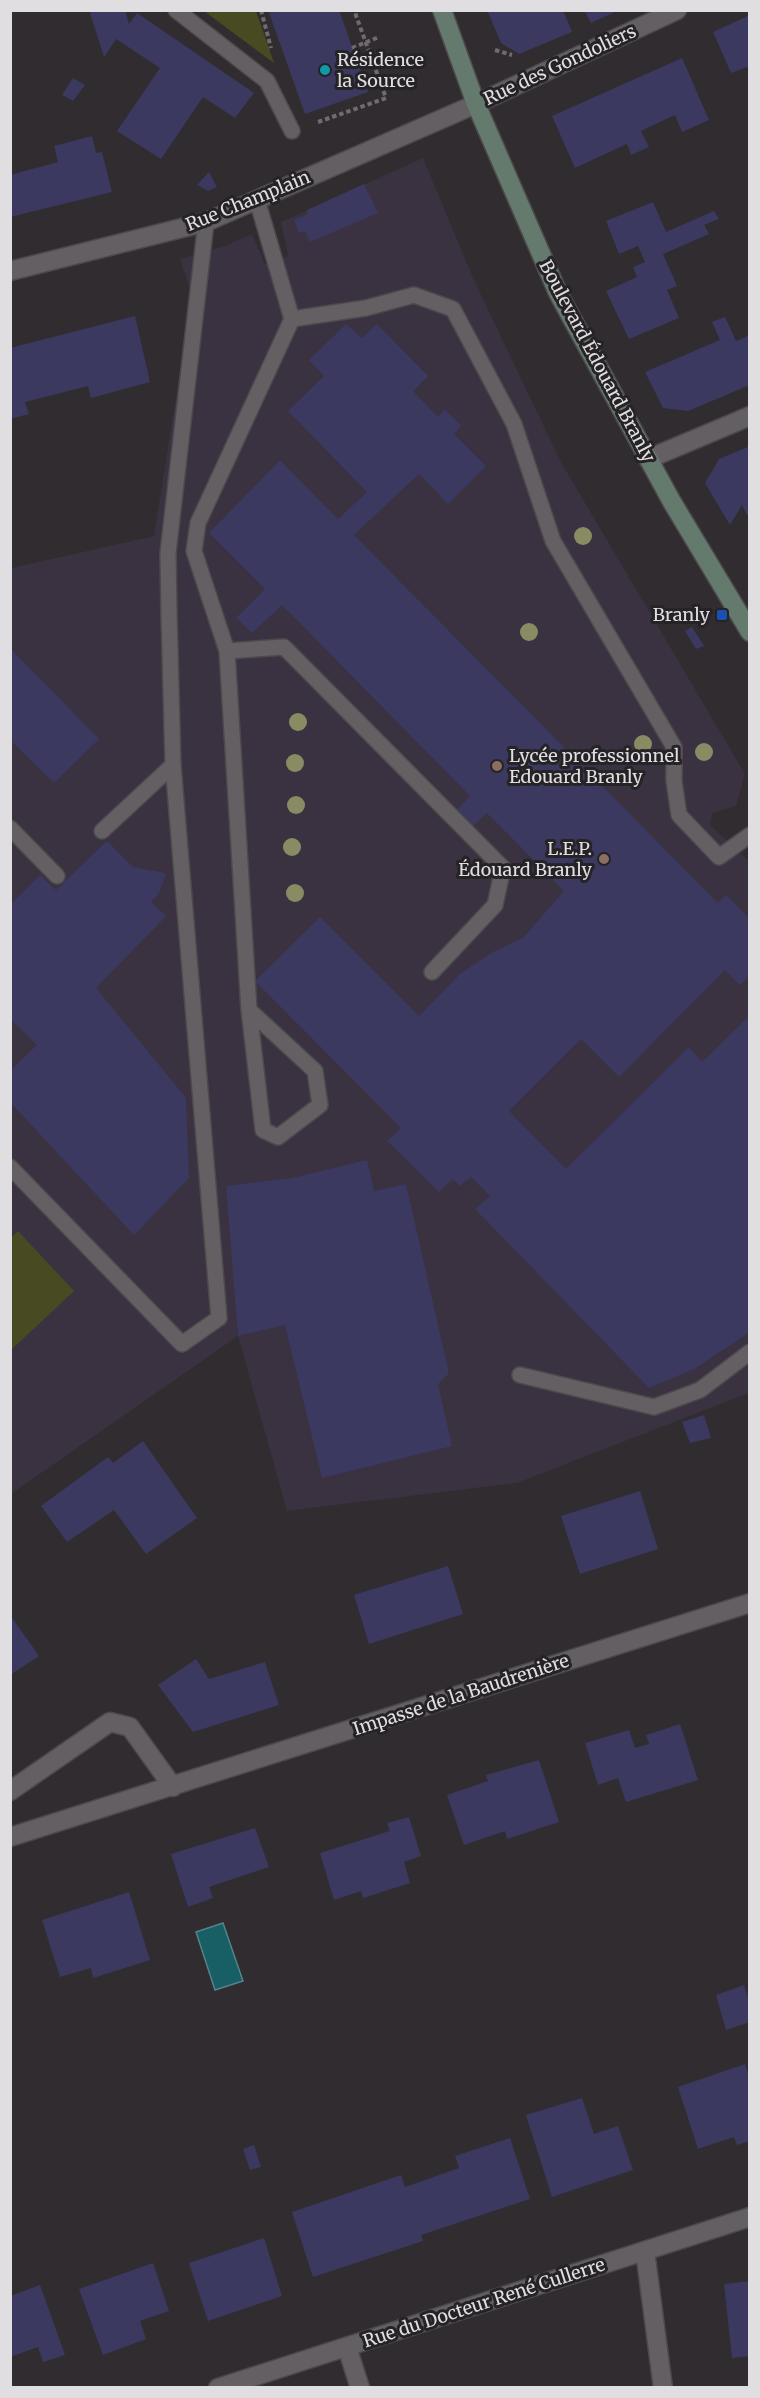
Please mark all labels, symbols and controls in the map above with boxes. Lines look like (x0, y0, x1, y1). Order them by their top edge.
street label: Rue des Gondoliers (480, 19, 640, 110)
place label: Résidence la Source (337, 48, 424, 92)
marker: Résidence la Source (318, 63, 332, 77)
street label: Rue Champlain (182, 165, 313, 236)
street label: Boulevard Édouard Branly (534, 256, 661, 466)
place label: Branly (653, 603, 711, 626)
marker: Branly (715, 608, 729, 622)
place label: Lycée professionnel Edouard Branly (509, 744, 680, 788)
marker: Lycée professionnel Edouard Branly (490, 759, 504, 773)
place label: L.E.P. Édouard Branly (458, 837, 593, 881)
marker: L.E.P. Édouard Branly (597, 852, 611, 866)
street label: Impasse de la Baudrenière (350, 1649, 572, 1740)
street label: Rue du Docteur René Cullerre (360, 2252, 608, 2353)

